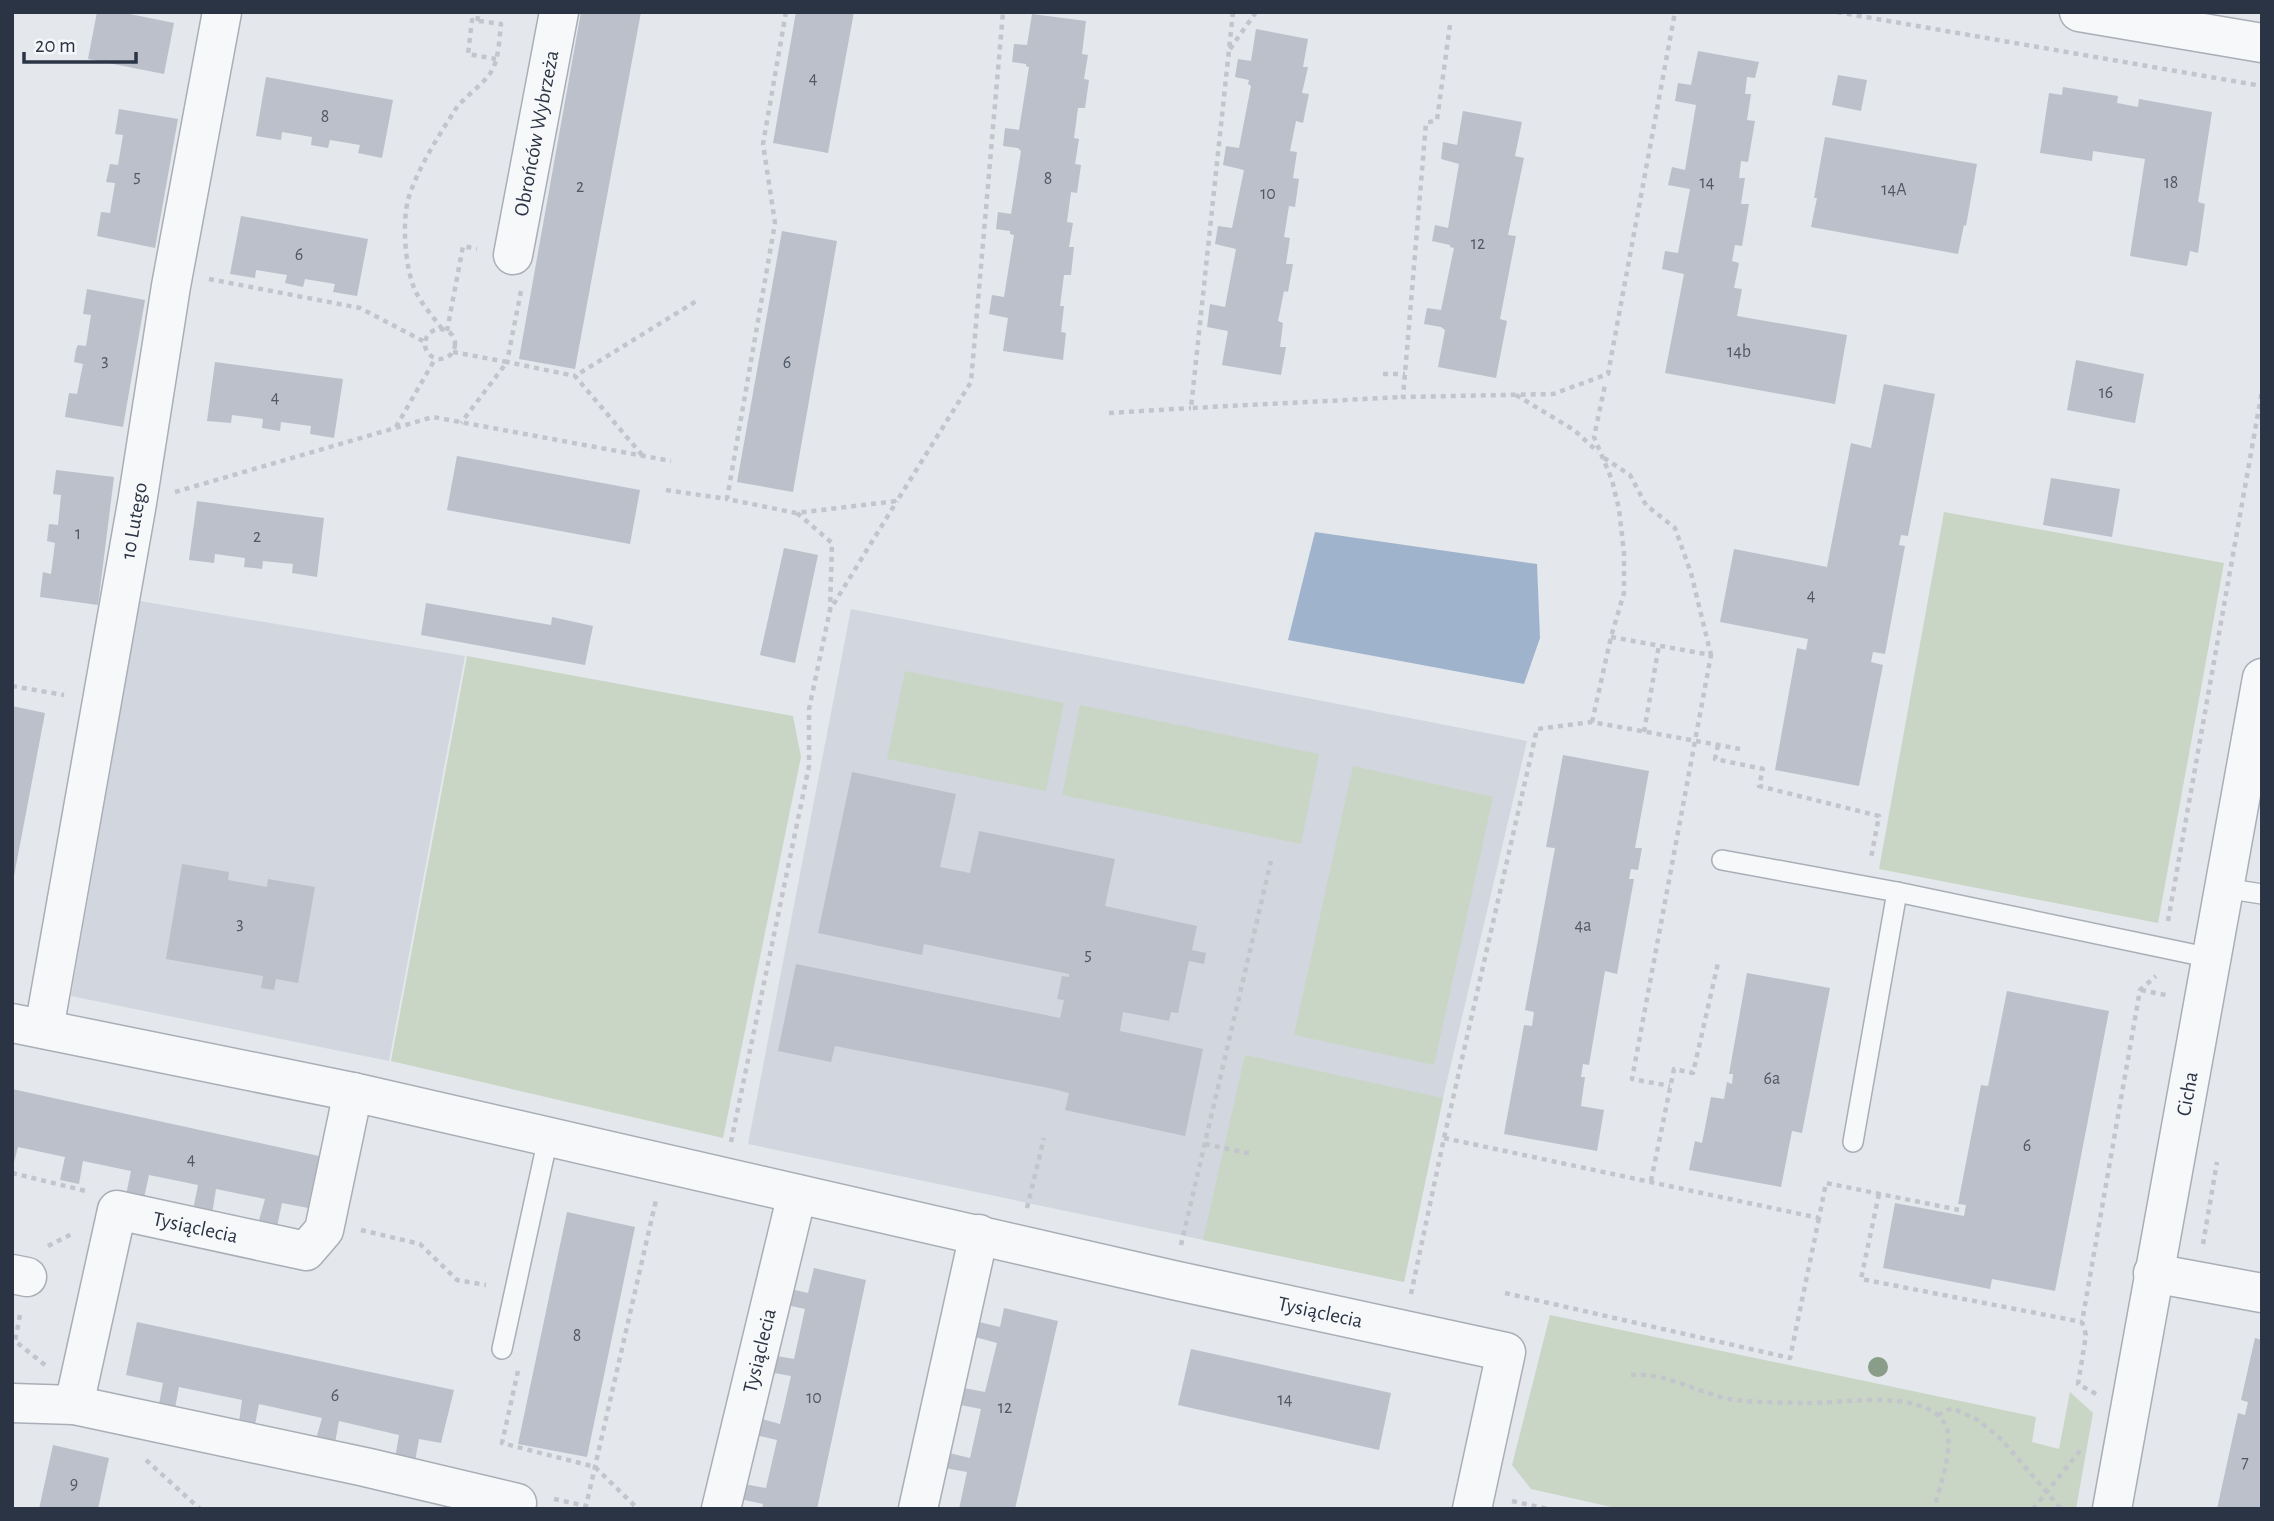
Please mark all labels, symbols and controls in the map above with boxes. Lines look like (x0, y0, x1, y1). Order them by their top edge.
scale bar (24, 21, 136, 65)
text: 20 m (35, 35, 76, 56)
street label: Obrońców Wybrzeża (511, 48, 563, 218)
house number: 4 (809, 70, 818, 88)
house number: 8 (321, 108, 329, 126)
house number: 5 (133, 168, 141, 186)
house number: 8 (1044, 170, 1052, 188)
house number: 14 (1700, 174, 1715, 192)
house number: 18 (2164, 174, 2178, 192)
house number: 2 (576, 178, 584, 196)
house number: 14A (1881, 181, 1907, 199)
house number: 10 (1260, 185, 1276, 203)
house number: 12 (1471, 235, 1485, 253)
house number: 6 (295, 246, 303, 264)
house number: 14b (1727, 343, 1751, 361)
house number: 3 (101, 352, 109, 370)
house number: 6 (783, 354, 791, 372)
house number: 16 (2099, 384, 2113, 402)
house number: 4 (271, 389, 280, 407)
street label: 10 Lutego (117, 481, 151, 561)
house number: 1 (75, 525, 81, 543)
house number: 2 (253, 528, 261, 546)
house number: 4 (1807, 587, 1816, 605)
house number: 3 (236, 915, 244, 933)
house number: 4a (1575, 917, 1591, 935)
house number: 5 (1084, 946, 1092, 964)
house number: 6a (1764, 1070, 1780, 1088)
street label: Cicha (2173, 1070, 2202, 1118)
house number: 6 (2023, 1137, 2031, 1155)
house number: 4 (187, 1151, 196, 1169)
street label: Tysiąclecia (151, 1208, 240, 1247)
street label: Tysiąclecia (1276, 1293, 1365, 1332)
street label: Tysiąclecia (739, 1306, 780, 1395)
house number: 8 (573, 1327, 581, 1345)
house number: 6 (331, 1387, 339, 1405)
house number: 10 (806, 1389, 822, 1407)
house number: 14 (1278, 1391, 1293, 1409)
house number: 12 (998, 1399, 1012, 1417)
house number: 7 (2241, 1454, 2249, 1472)
house number: 9 (70, 1475, 78, 1493)

